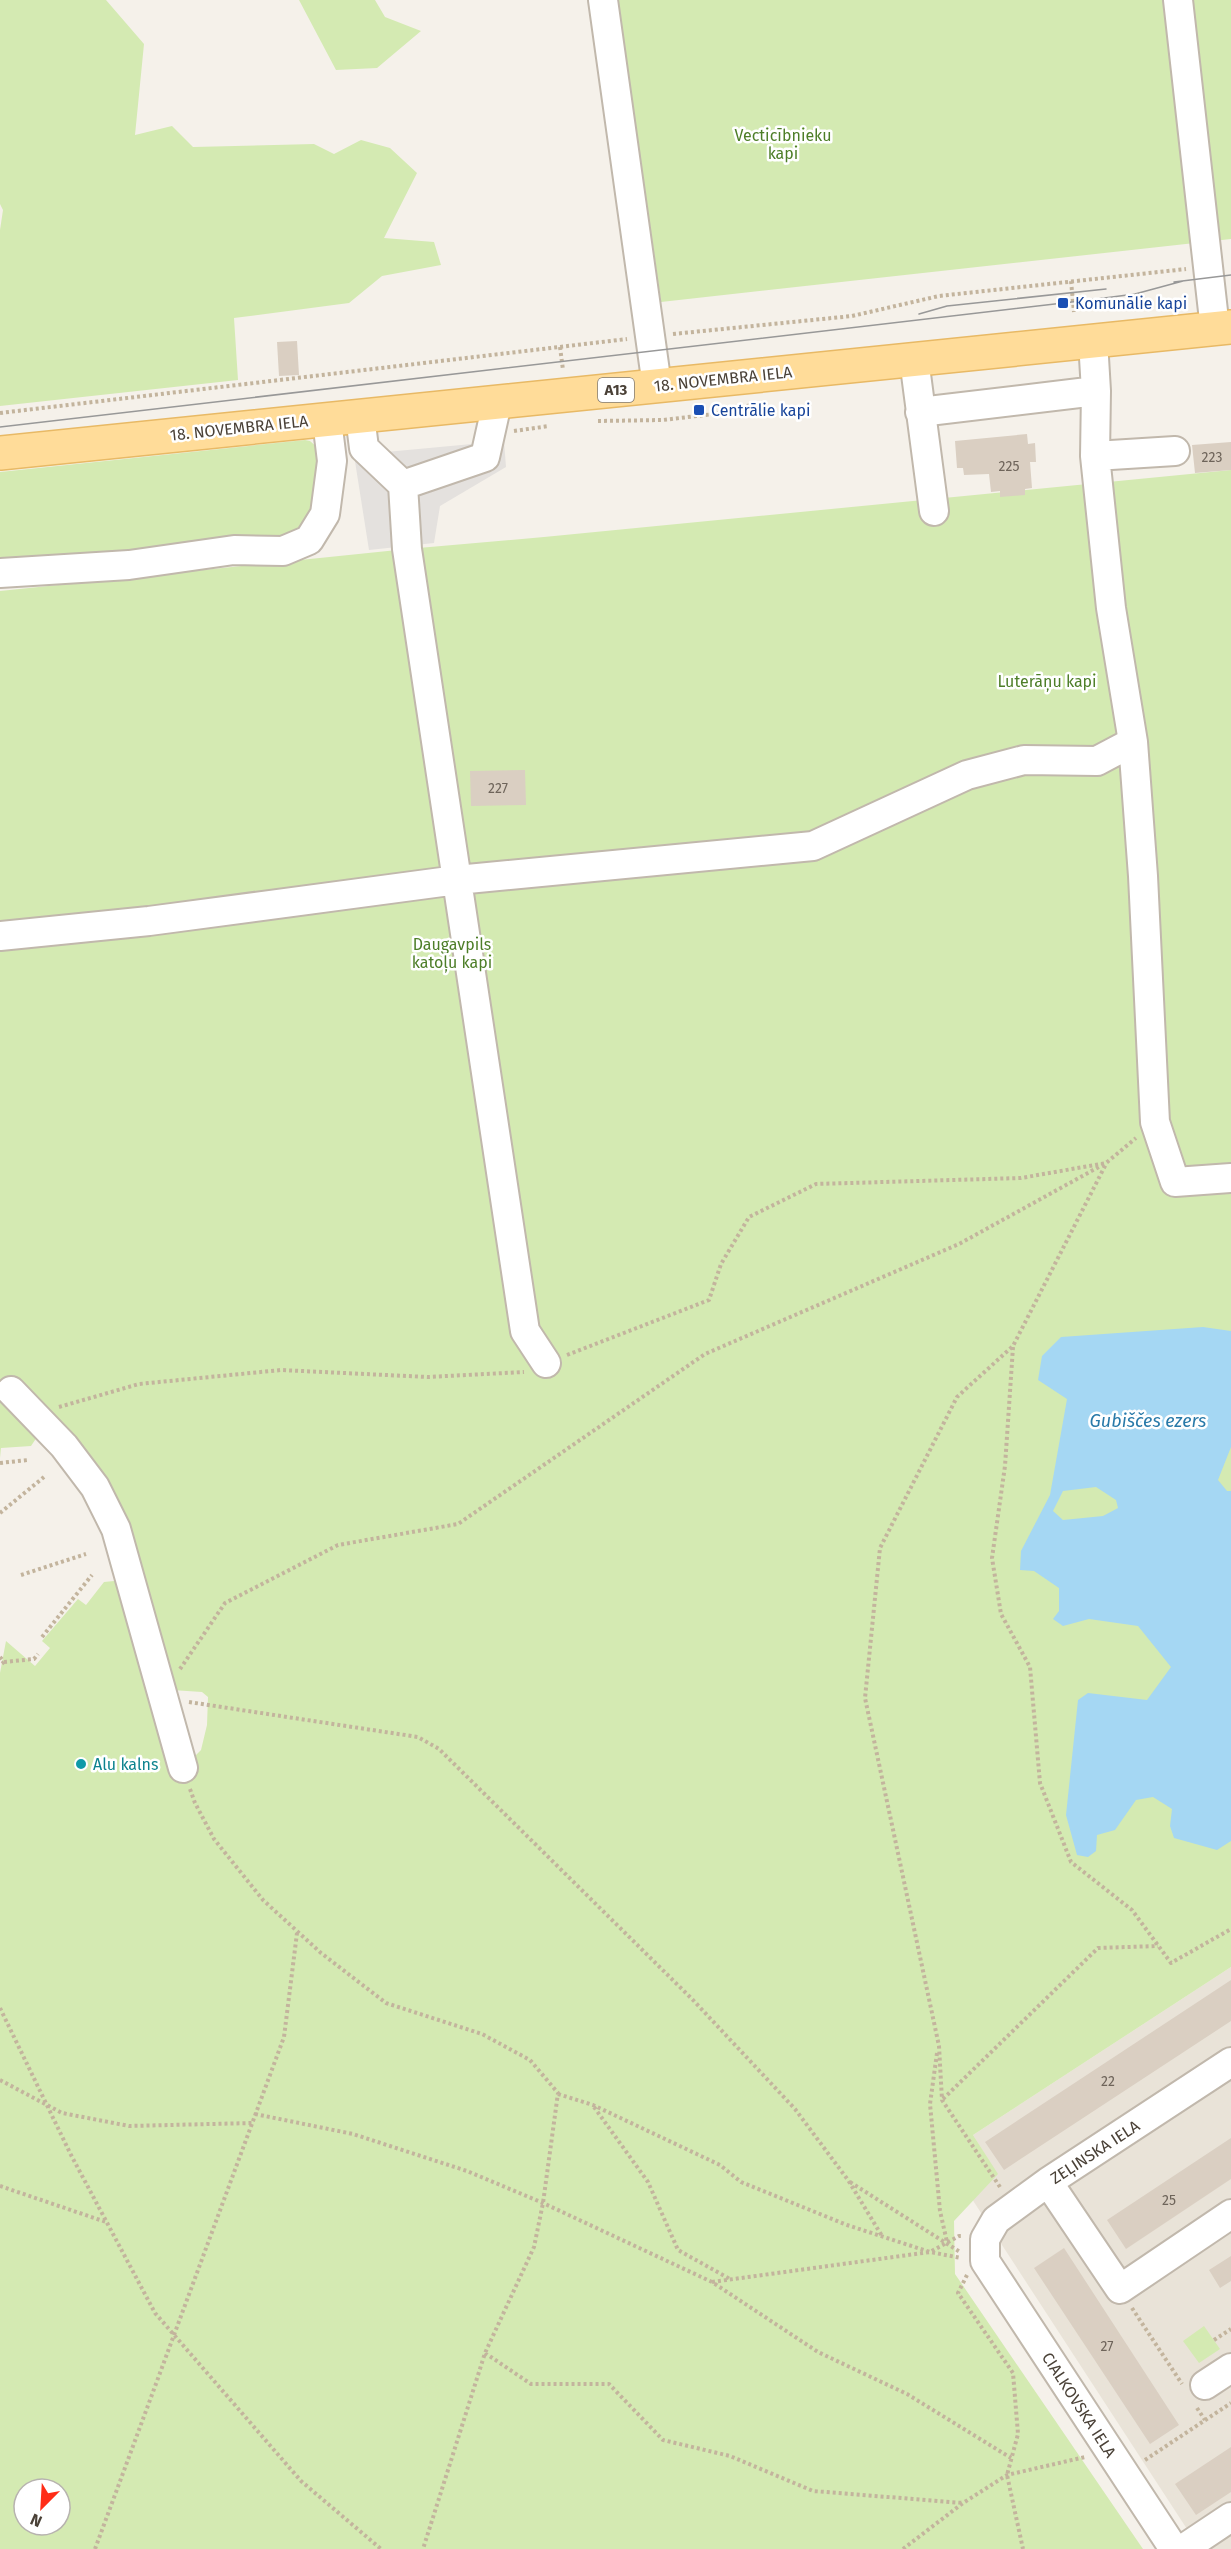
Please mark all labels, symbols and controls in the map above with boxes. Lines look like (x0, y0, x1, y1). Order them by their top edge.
park label: Vecticībnieku kapi (734, 126, 832, 163)
place label: Komunālie kapi (1075, 294, 1187, 313)
marker: Komunālie kapi (1056, 296, 1070, 310)
street label: 18. NOVEMBRA IELA (653, 362, 794, 396)
road number: A13 (598, 378, 634, 402)
place label: Centrālie kapi (711, 401, 811, 420)
marker: Centrālie kapi (692, 403, 706, 417)
street label: 18. NOVEMBRA IELA (169, 411, 310, 445)
house number: 223 (1202, 449, 1222, 466)
house number: 225 (999, 458, 1019, 475)
park label: Luterāņu kapi (997, 672, 1097, 692)
house number: 227 (488, 780, 508, 797)
park label: Daugavpils katoļu kapi (412, 935, 492, 973)
water label: Gubiščes ezers (1090, 1410, 1206, 1432)
place label: Alu kalns (93, 1755, 158, 1774)
marker: Alu kalns (74, 1757, 88, 1771)
house number: 22 (1101, 2073, 1115, 2090)
street label: ZEĻINSKA IELA (1047, 2116, 1144, 2189)
house number: 25 (1162, 2192, 1176, 2209)
house number: 27 (1100, 2338, 1114, 2355)
street label: CIALKOVSKA IELA (1038, 2349, 1121, 2462)
north arrow (12, 2477, 72, 2537)
text: N (27, 2509, 45, 2531)

